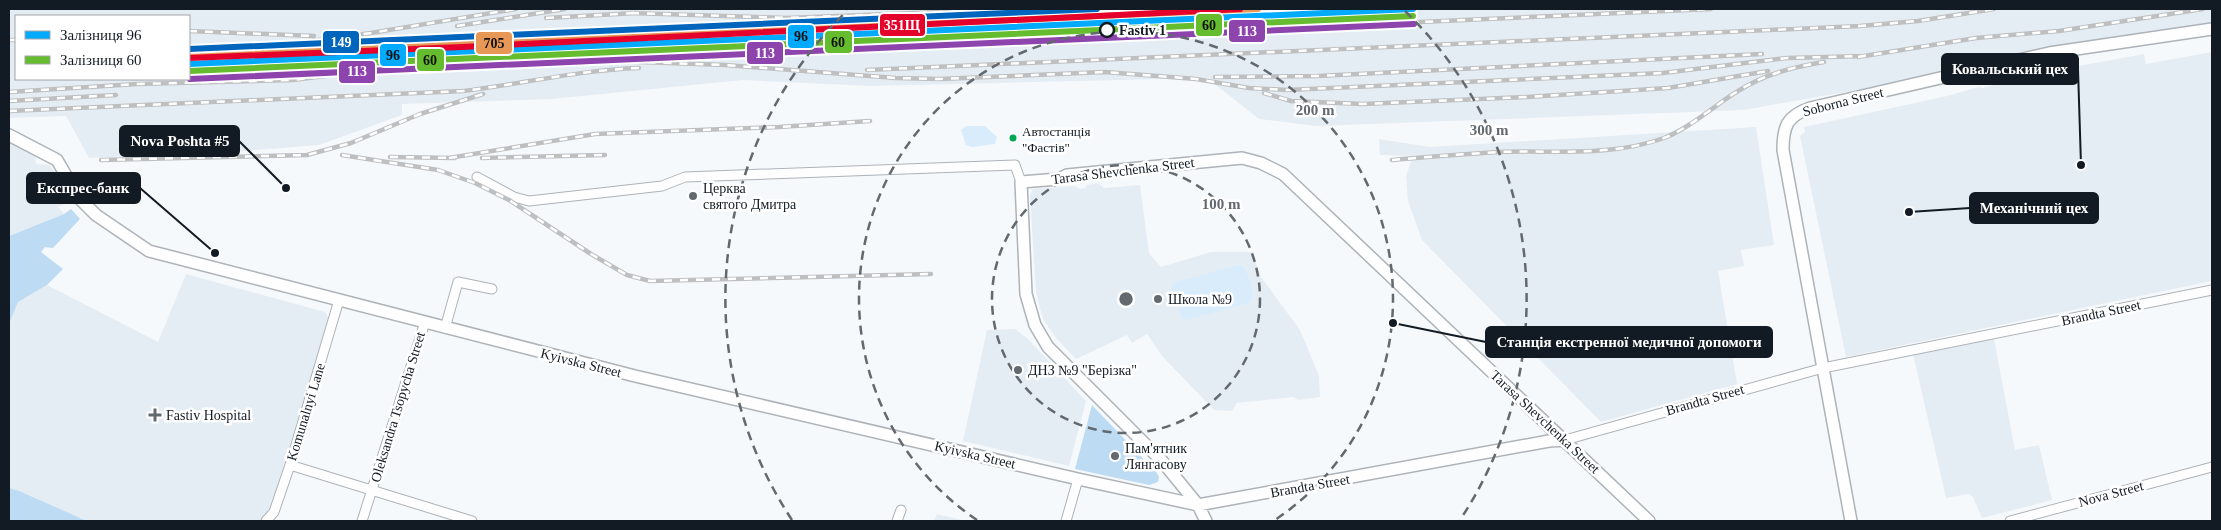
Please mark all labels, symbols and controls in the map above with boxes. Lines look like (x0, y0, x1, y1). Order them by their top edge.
line badge: 351Щ (879, 13, 926, 37)
line badge: 60 (1195, 13, 1223, 37)
legend (15, 15, 190, 80)
text: 351Щ (884, 18, 921, 33)
text: 60 (1202, 18, 1216, 33)
line badge: 113 (1228, 19, 1266, 43)
marker: Fastiv 1 (1099, 22, 1115, 38)
place label: Fastiv 1 (1119, 23, 1166, 38)
line badge: 96 (787, 24, 815, 49)
text: 113 (1237, 24, 1257, 39)
text: Залізниця 96 (60, 27, 142, 43)
text: 96 (794, 29, 808, 44)
line badge: 149 (322, 30, 360, 54)
line badge: 60 (824, 30, 853, 54)
line badge: 705 (475, 31, 513, 55)
text: 149 (331, 35, 352, 50)
text: 60 (831, 35, 845, 50)
text: 705 (484, 36, 505, 51)
line badge: 113 (746, 41, 784, 65)
line badge: 96 (379, 43, 407, 67)
text: 113 (755, 46, 775, 61)
text: 96 (386, 48, 400, 63)
line badge: 60 (416, 48, 445, 72)
text: Залізниця 60 (60, 52, 142, 68)
text: 60 (423, 53, 437, 68)
callout: Ковальський цех (1942, 54, 2078, 84)
line badge: 113 (338, 60, 376, 84)
text: Ковальський цех (1952, 61, 2069, 77)
text: 113 (347, 64, 367, 79)
street label: Soborna Street (1801, 85, 1885, 119)
text: 200 m (1296, 102, 1335, 118)
text: 300 m (1470, 122, 1509, 138)
place label: Автостанція "Фастів" (1022, 124, 1090, 155)
callout: Nova Poshta #5 (120, 126, 239, 156)
text: Nova Poshta #5 (130, 133, 230, 149)
marker: Автостанція "Фастів" (1008, 133, 1018, 143)
street label: Tarasa Shevchenka Street (1051, 155, 1195, 187)
callout: Експрес-банк (27, 173, 140, 203)
text: Експрес-банк (37, 180, 130, 196)
place label: Церква святого Дмитра (703, 181, 797, 212)
marker: Церква святого Дмитра (687, 190, 699, 202)
callout: Механічний цех (1970, 193, 2098, 223)
text: 100 m (1202, 196, 1241, 212)
text: Механічний цех (1980, 200, 2089, 216)
centre of rings (1117, 290, 1135, 308)
place label: Школа №9 (1168, 292, 1232, 307)
marker: Школа №9 (1152, 293, 1164, 305)
street label: Brandta Street (2060, 297, 2142, 329)
callout: Станція екстренної медичної допомоги (1486, 327, 1772, 357)
street label: Oleksandra Tsopycha Street (368, 330, 428, 484)
text: Станція екстренної медичної допомоги (1496, 334, 1762, 350)
street label: Kyivska Street (539, 346, 623, 380)
street label: Komunalnyi Lane (284, 361, 328, 463)
place label: ДНЗ №9 "Берізка" (1028, 363, 1137, 378)
marker: ДНЗ №9 "Берізка" (1012, 364, 1024, 376)
street label: Tarasa Shevchenka Street (1487, 368, 1603, 477)
street label: Brandta Street (1664, 382, 1746, 418)
marker: Fastiv Hospital (148, 408, 162, 422)
place label: Fastiv Hospital (166, 408, 251, 423)
street label: Kyivska Street (933, 438, 1017, 472)
place label: Пам'ятник Лянгасову (1125, 441, 1187, 472)
marker: Пам'ятник Лянгасову (1109, 450, 1121, 462)
street label: Brandta Street (1269, 472, 1351, 500)
street label: Nova Street (2077, 478, 2145, 510)

